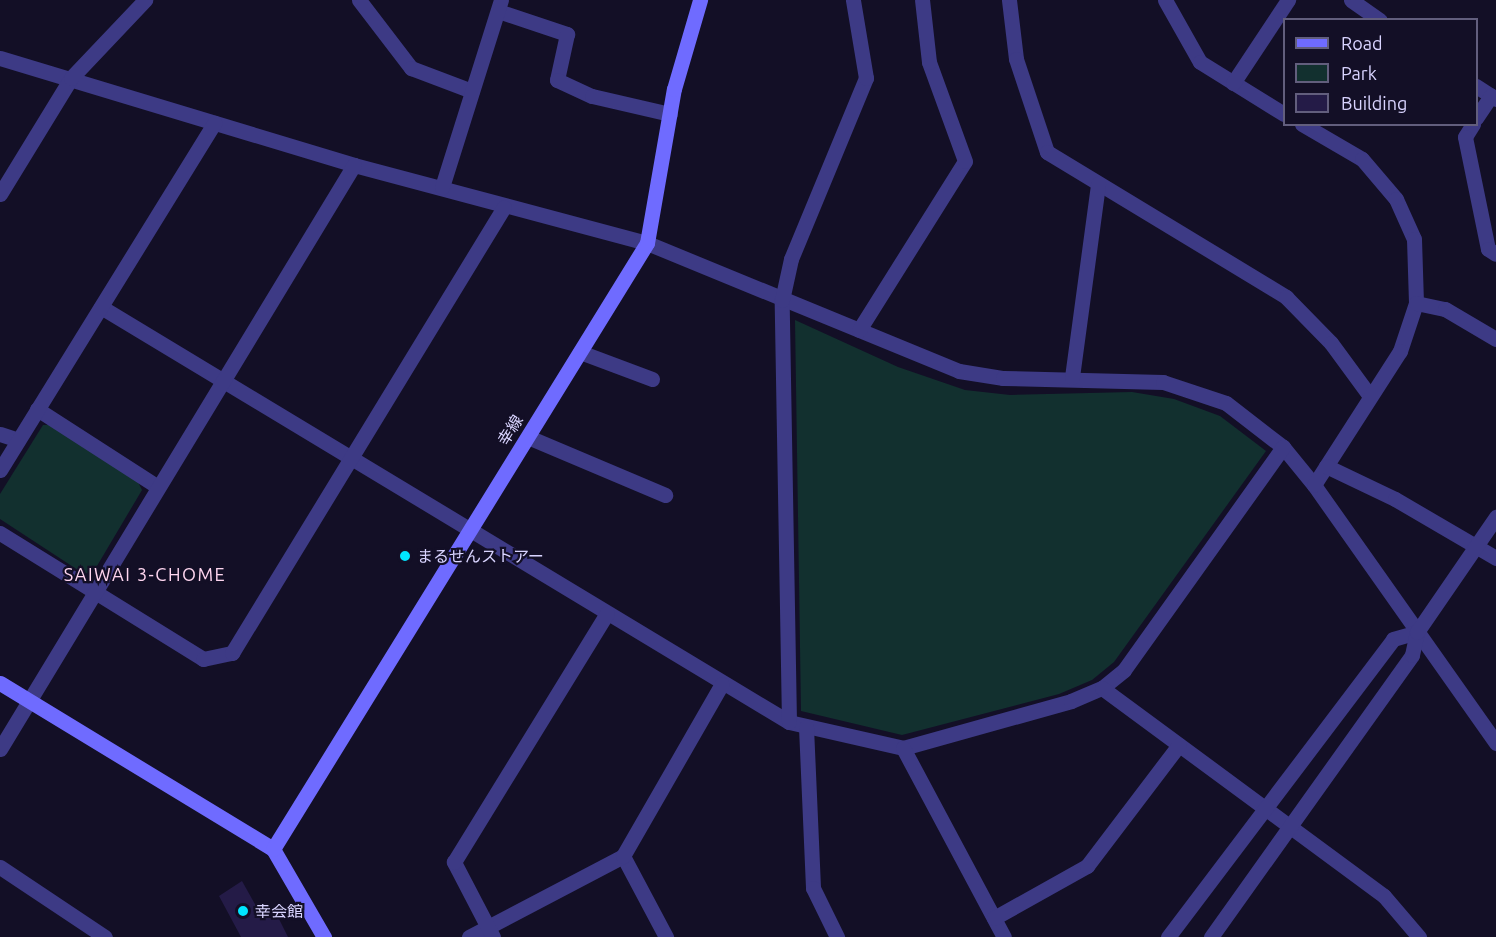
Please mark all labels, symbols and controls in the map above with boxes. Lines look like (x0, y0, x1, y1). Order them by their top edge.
legend (1283, 18, 1478, 126)
text: Road (1341, 33, 1383, 53)
text: Park (1341, 63, 1377, 83)
text: Building (1341, 93, 1407, 113)
street label: 幸線 (493, 411, 527, 449)
place label: まるせんストアー (417, 546, 544, 566)
marker: まるせんストアー (398, 549, 412, 563)
district label: SAIWAI 3-CHOME (64, 563, 226, 585)
place label: 幸会館 (255, 901, 303, 921)
marker: 幸会館 (236, 904, 250, 918)

